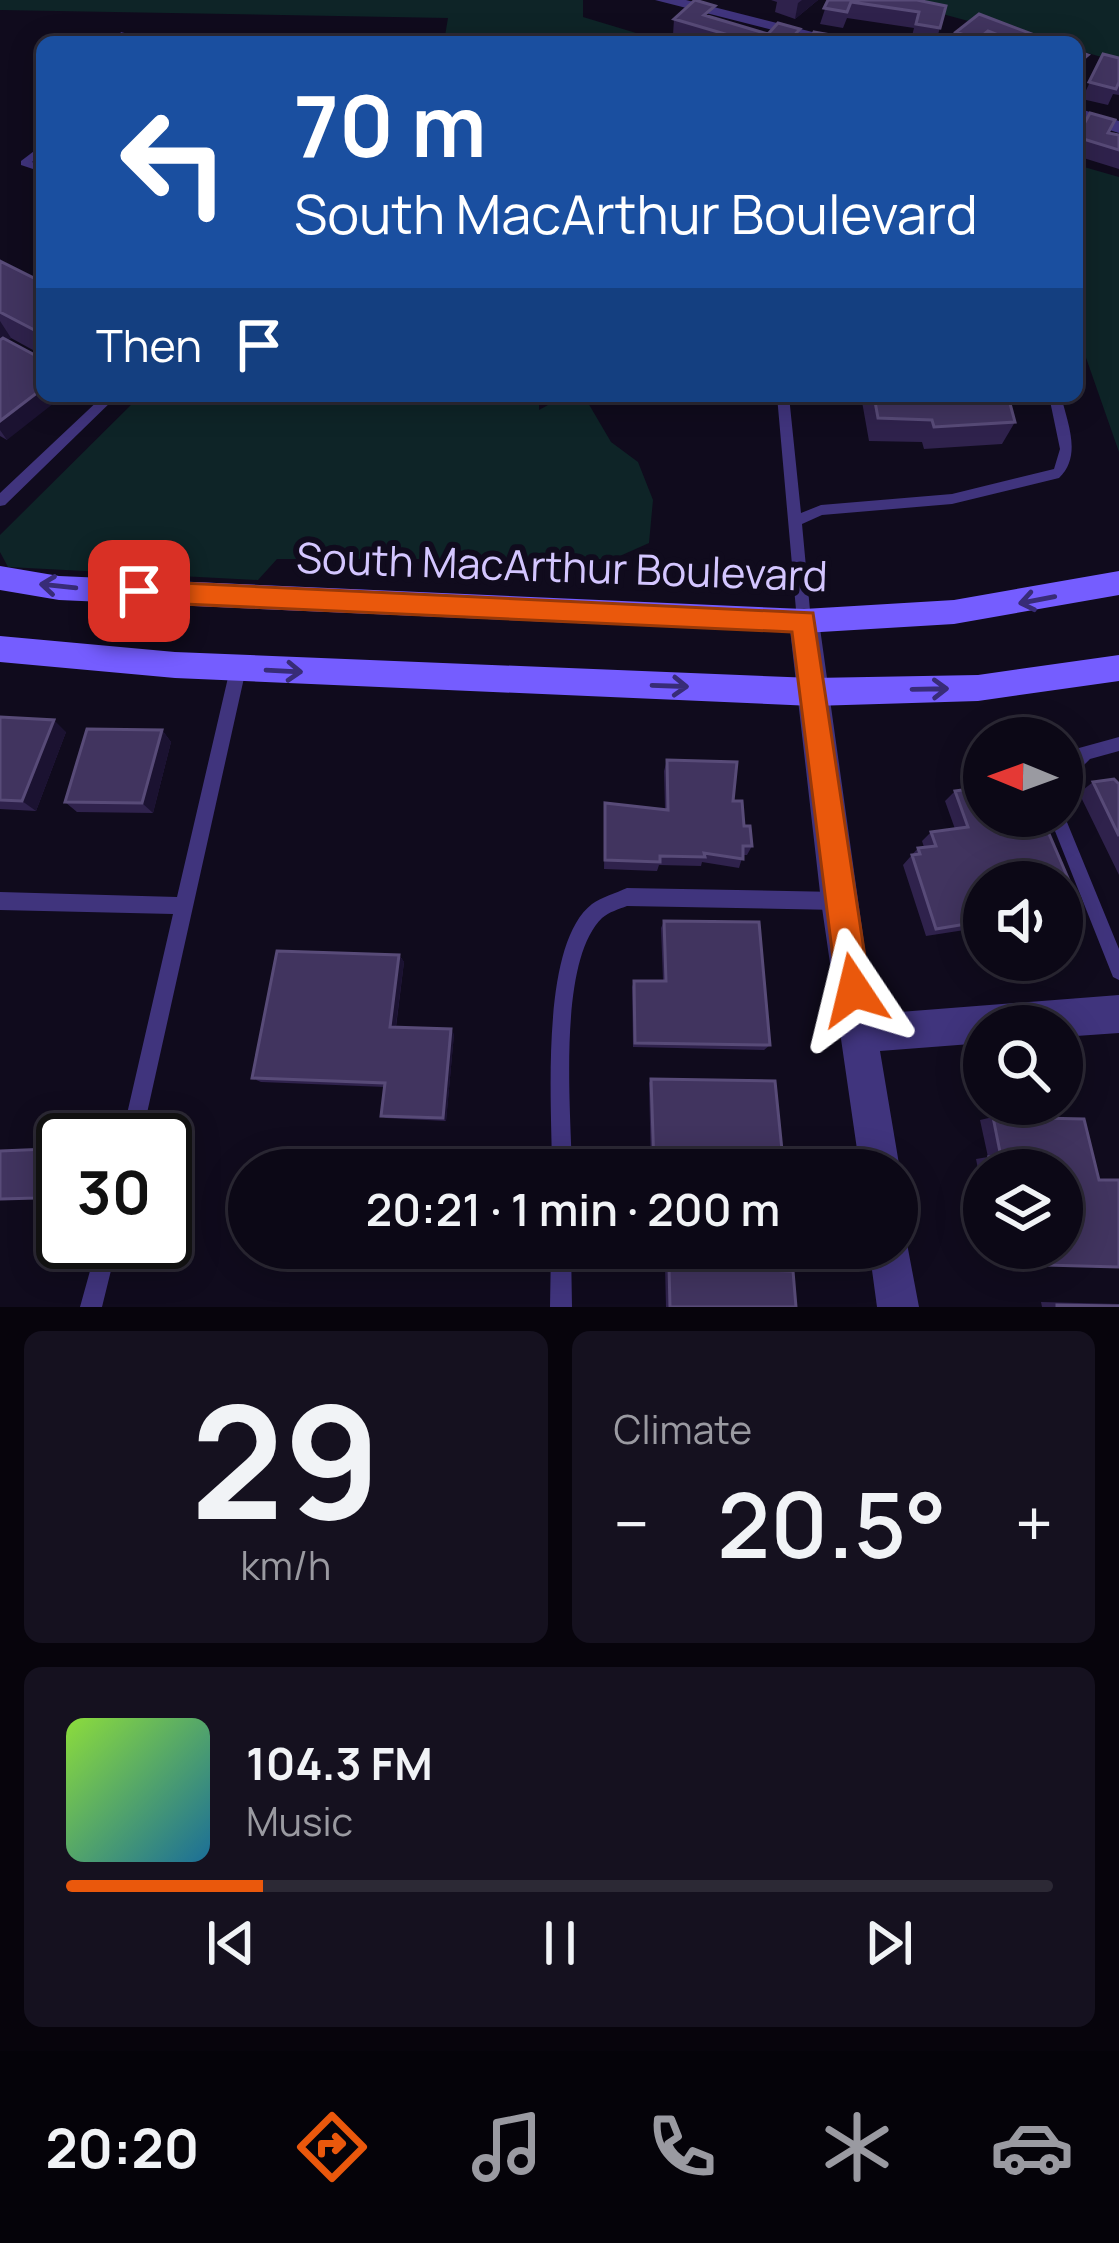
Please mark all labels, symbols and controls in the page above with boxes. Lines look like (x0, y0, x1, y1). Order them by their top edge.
text: 70 m (294, 67, 486, 182)
icon: left (96, 84, 252, 240)
text: South MacArthur Boulevard (294, 176, 978, 250)
icon: arrive (226, 312, 292, 378)
text: Then (96, 314, 202, 376)
street label: South MacArthur Boulevard (295, 528, 829, 604)
pin (88, 540, 190, 642)
icon: arrive (106, 558, 172, 624)
one-way arrow (39, 575, 78, 597)
one-way arrow (1018, 590, 1057, 612)
one-way arrow (264, 660, 303, 683)
one-way arrow (650, 675, 689, 698)
one-way arrow (910, 678, 949, 701)
north arrow (963, 717, 1083, 837)
map controls (963, 717, 1083, 1269)
button: sound (963, 861, 1083, 981)
position arrow (791, 927, 917, 1053)
button: search (963, 1005, 1083, 1125)
speed limit sign: 30 (36, 1113, 192, 1269)
button: layers (963, 1149, 1083, 1269)
text: 20:21 · 1 min · 200 m (366, 1178, 780, 1240)
text: 29 (191, 1353, 381, 1566)
text: Climate (614, 1402, 752, 1456)
text: 20.5° (717, 1462, 947, 1585)
text: − (614, 1478, 649, 1568)
text: + (1015, 1478, 1053, 1568)
text: km/h (240, 1538, 331, 1592)
text: 104.3 FM (246, 1732, 433, 1794)
text: Music (246, 1794, 353, 1848)
icon: previous (198, 1910, 264, 1976)
icon: pause (527, 1910, 593, 1976)
icon: next (856, 1910, 922, 1976)
icon: directions (290, 2105, 374, 2189)
icon: music (465, 2105, 549, 2189)
icon: phone (640, 2105, 724, 2189)
icon: climate (815, 2105, 899, 2189)
icon: car (990, 2105, 1074, 2189)
text: 20:20 (45, 2110, 199, 2184)

